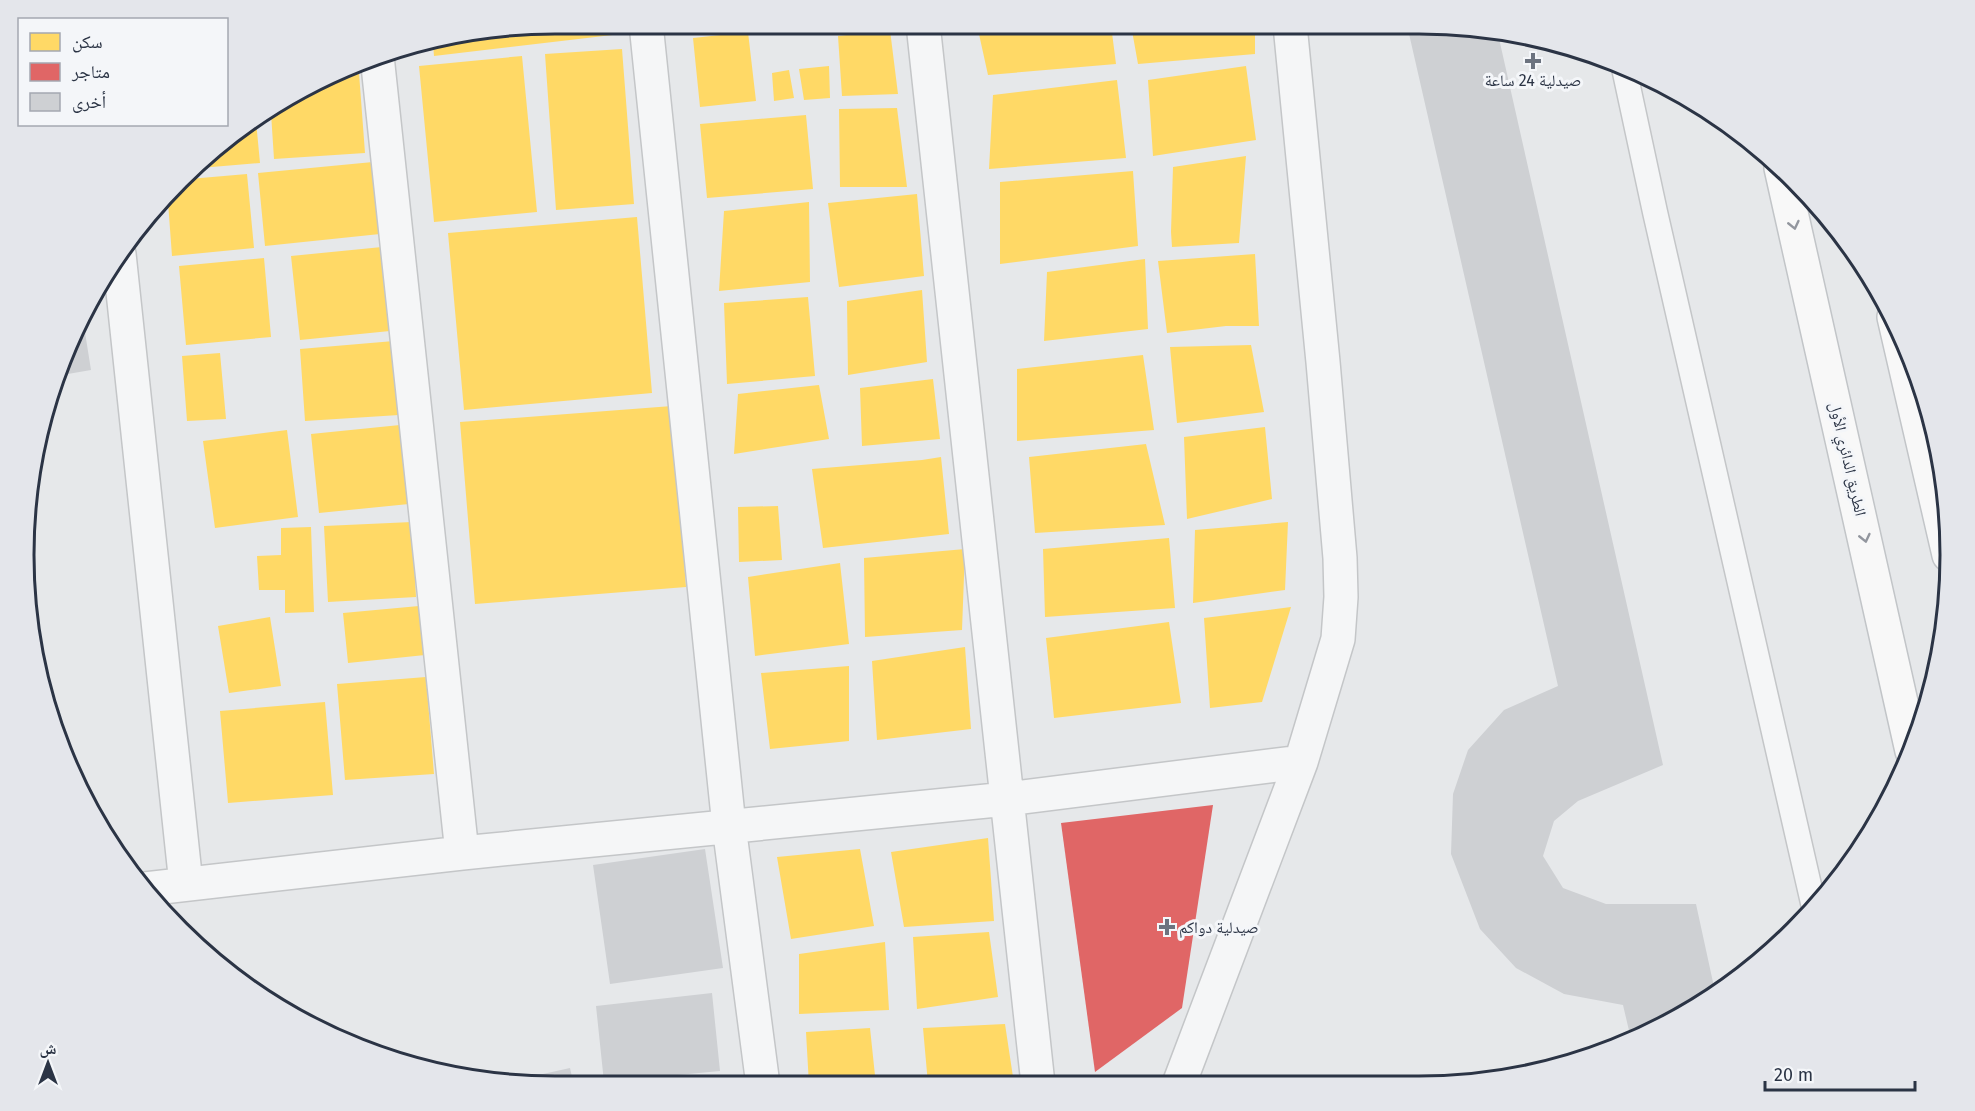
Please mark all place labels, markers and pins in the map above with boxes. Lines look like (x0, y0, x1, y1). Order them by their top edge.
marker: صيدلية 24 ساعة (1526, 54, 1540, 68)
place label: صيدلية 24 ساعة (1485, 71, 1581, 90)
place label: صيدلية دواكم (1179, 918, 1259, 938)
marker: صيدلية دواكم (1160, 920, 1174, 934)

